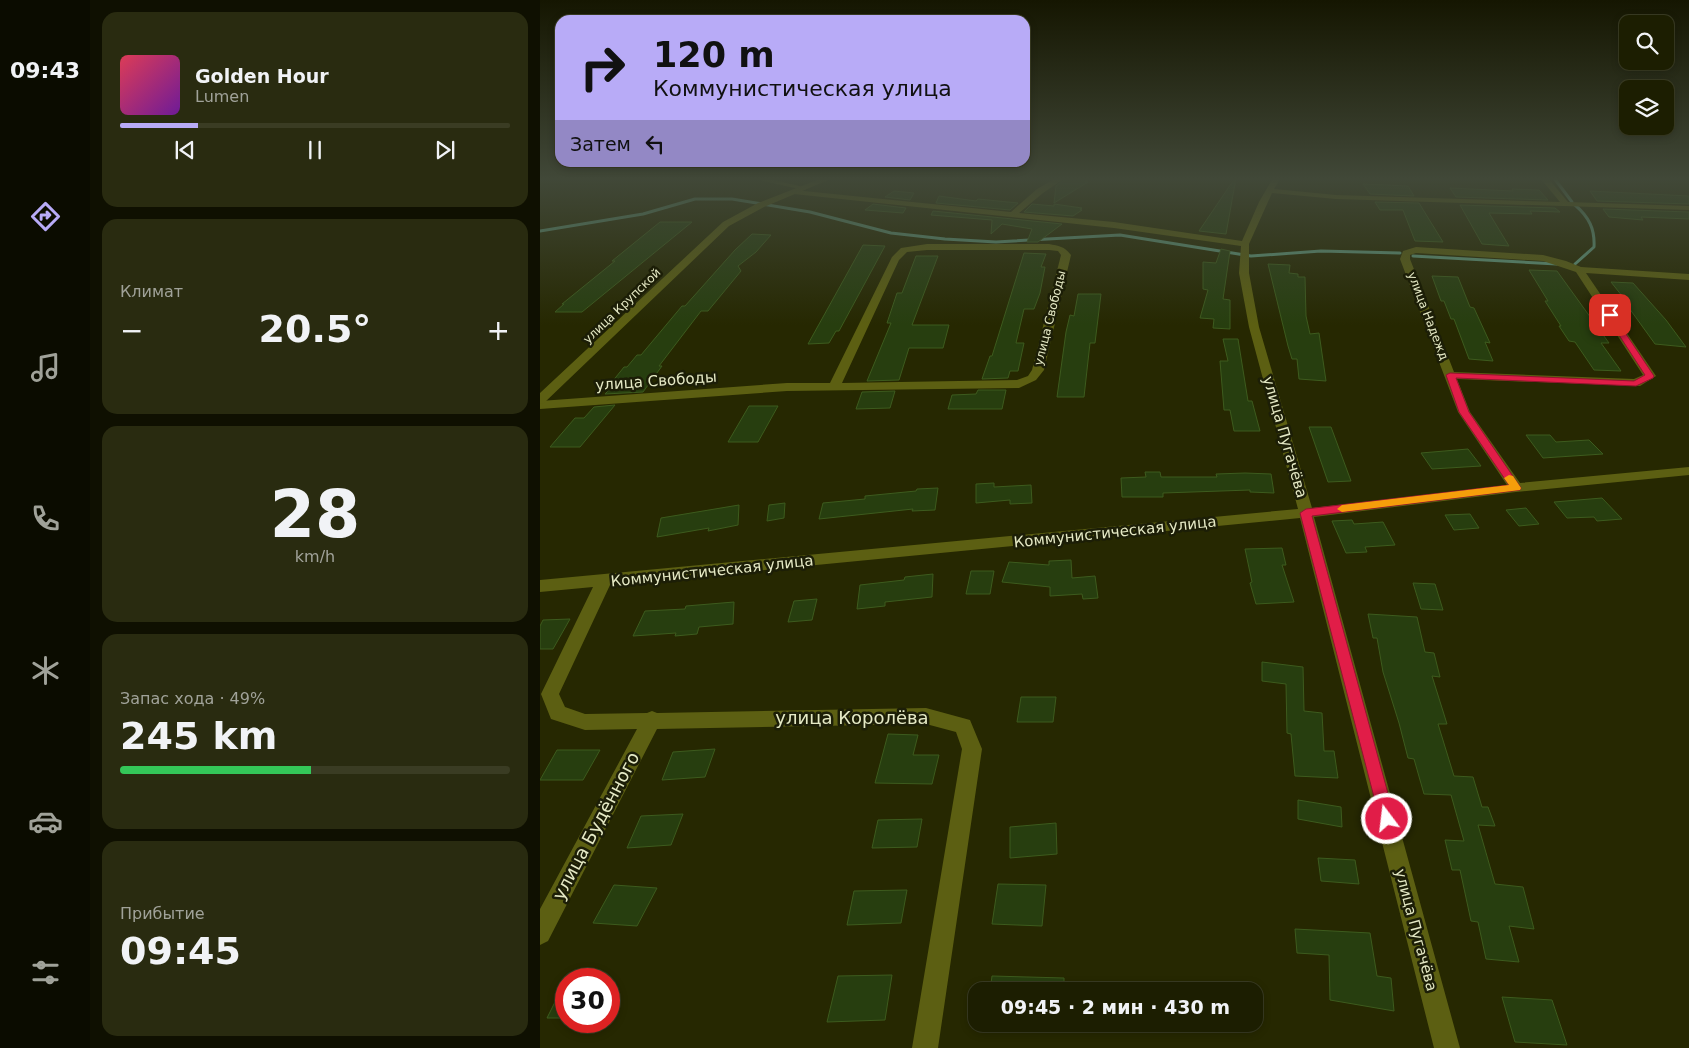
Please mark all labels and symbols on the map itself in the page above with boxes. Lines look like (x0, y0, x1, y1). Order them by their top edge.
street label: улица Крупской (580, 266, 664, 346)
street label: улица Свободы (1031, 269, 1069, 367)
street label: улица Надежд (1405, 270, 1451, 362)
pin (1589, 294, 1631, 336)
street label: улица Свободы (595, 368, 717, 394)
street label: улица Пугачёва (1259, 374, 1311, 500)
street label: Коммунистическая улица (1013, 512, 1217, 552)
street label: Коммунистическая улица (610, 551, 814, 591)
street label: улица Королёва (775, 707, 929, 728)
street label: улица Будённого (548, 748, 643, 903)
position arrow (1360, 792, 1412, 844)
street label: улица Пугачёва (1391, 867, 1441, 993)
speed limit sign: 30 (555, 968, 620, 1033)

